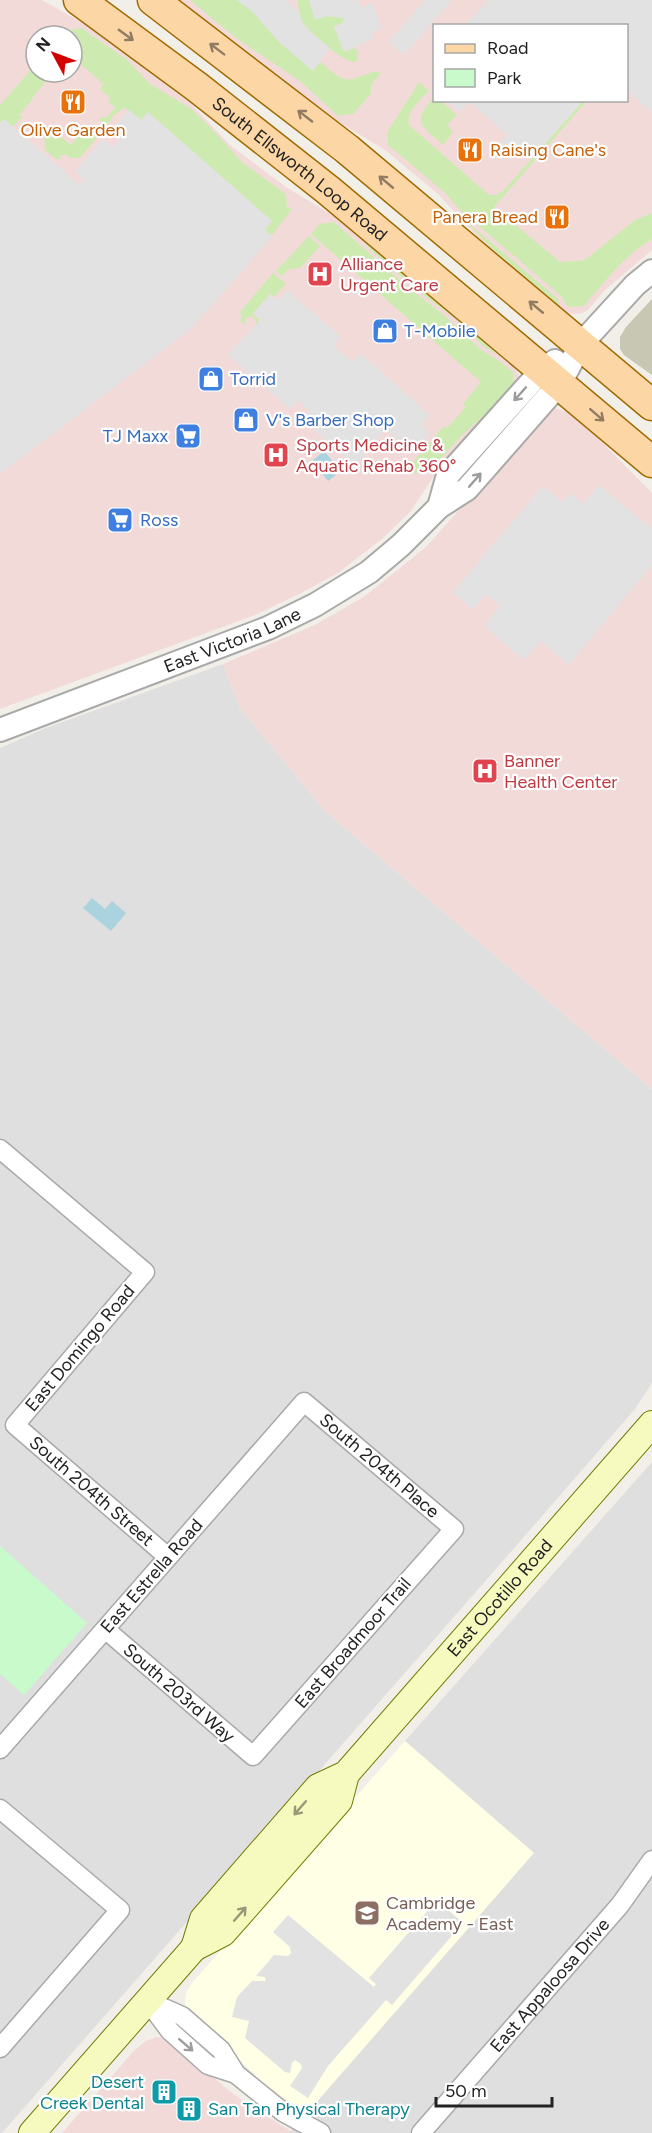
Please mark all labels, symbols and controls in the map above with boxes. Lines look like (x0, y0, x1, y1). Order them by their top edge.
north arrow (24, 24, 84, 84)
legend (433, 24, 628, 102)
one-way arrow (117, 28, 133, 41)
text: N (32, 34, 54, 55)
text: Road (487, 37, 528, 59)
one-way arrow (210, 42, 226, 55)
text: Park (487, 67, 522, 89)
restaurant icon: Olive Garden (58, 87, 88, 117)
street label: South Ellsworth Loop Road (208, 92, 392, 246)
one-way arrow (298, 110, 314, 123)
place label: Olive Garden (21, 119, 125, 141)
restaurant icon: Raising Cane's (455, 135, 485, 165)
place label: Raising Cane's (490, 139, 606, 161)
one-way arrow (379, 176, 395, 189)
restaurant icon: Panera Bread (542, 202, 572, 232)
place label: Panera Bread (432, 206, 538, 228)
place label: Alliance Urgent Care (340, 253, 439, 296)
hospital icon: Alliance Urgent Care (305, 259, 335, 289)
one-way arrow (528, 300, 544, 313)
shop icon: T-Mobile (370, 316, 400, 346)
place label: T-Mobile (404, 320, 476, 342)
shop icon: Torrid (196, 364, 226, 394)
place label: Torrid (230, 368, 276, 390)
one-way arrow (513, 387, 527, 402)
shop icon: V's Barber Shop (231, 405, 261, 435)
one-way arrow (589, 408, 604, 422)
place label: V's Barber Shop (266, 409, 394, 431)
supermarket icon: TJ Maxx (173, 421, 203, 451)
place label: TJ Maxx (103, 425, 168, 447)
place label: Sports Medicine & Aquatic Rehab 360° (296, 434, 456, 477)
hospital icon: Sports Medicine & Aquatic Rehab 360° (261, 440, 291, 470)
one-way arrow (468, 472, 481, 488)
supermarket icon: Ross (105, 505, 135, 535)
place label: Ross (140, 509, 178, 531)
street label: East Victoria Lane (161, 603, 304, 678)
place label: Banner Health Center (504, 750, 617, 793)
hospital icon: Banner Health Center (470, 756, 500, 786)
street label: East Domingo Road (21, 1280, 139, 1416)
street label: South 204th Place (315, 1409, 444, 1523)
street label: South 204th Street (25, 1431, 158, 1551)
street label: East Estrella Road (96, 1514, 207, 1638)
street label: East Ocotillo Road (443, 1535, 557, 1661)
street label: East Broadmoor Trail (290, 1573, 416, 1713)
street label: South 203rd Way (119, 1639, 240, 1748)
one-way arrow (293, 1800, 307, 1815)
place label: Cambridge Academy - East (386, 1892, 514, 1935)
school or university icon: Cambridge Academy - East (352, 1898, 382, 1928)
one-way arrow (233, 1907, 247, 1922)
street label: East Appaloosa Drive (485, 1914, 614, 2057)
one-way arrow (178, 2038, 193, 2052)
scale bar (436, 2070, 552, 2108)
place label: Desert Creek Dental (40, 2071, 144, 2114)
building icon: Desert Creek Dental (149, 2077, 179, 2107)
text: 50 m (445, 2080, 487, 2102)
building icon: San Tan Physical Therapy (174, 2094, 204, 2124)
place label: San Tan Physical Therapy (208, 2098, 410, 2120)

